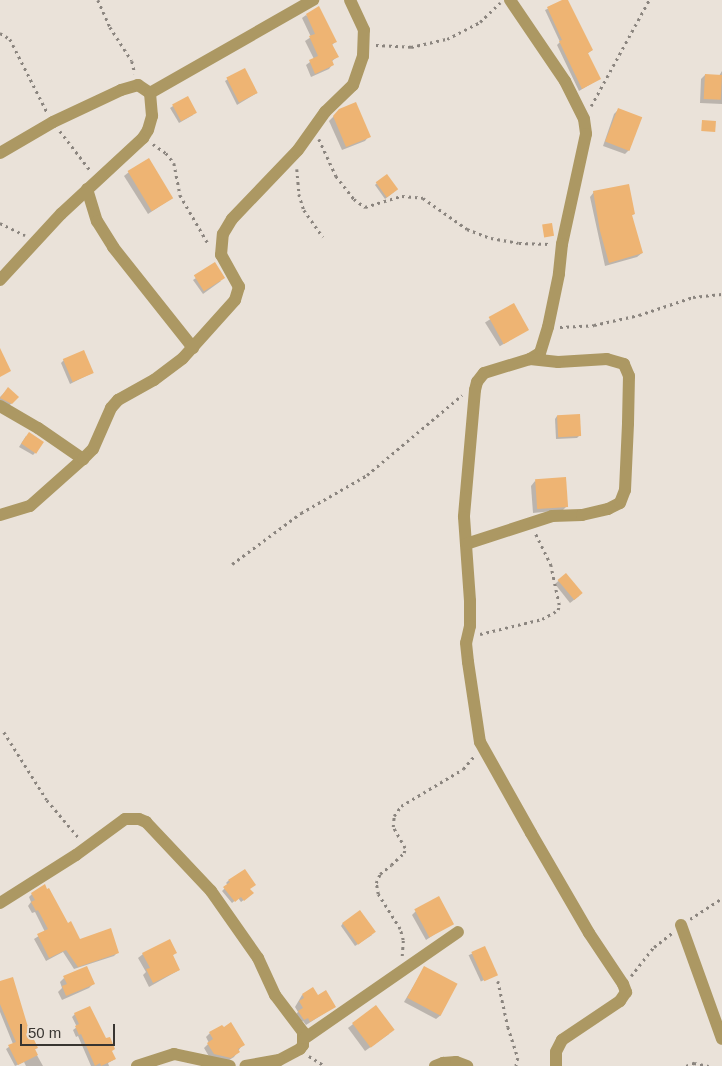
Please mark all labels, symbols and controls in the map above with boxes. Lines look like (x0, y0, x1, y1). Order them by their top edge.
scale bar (22, 1014, 118, 1046)
text: 50 m (28, 1024, 61, 1041)

